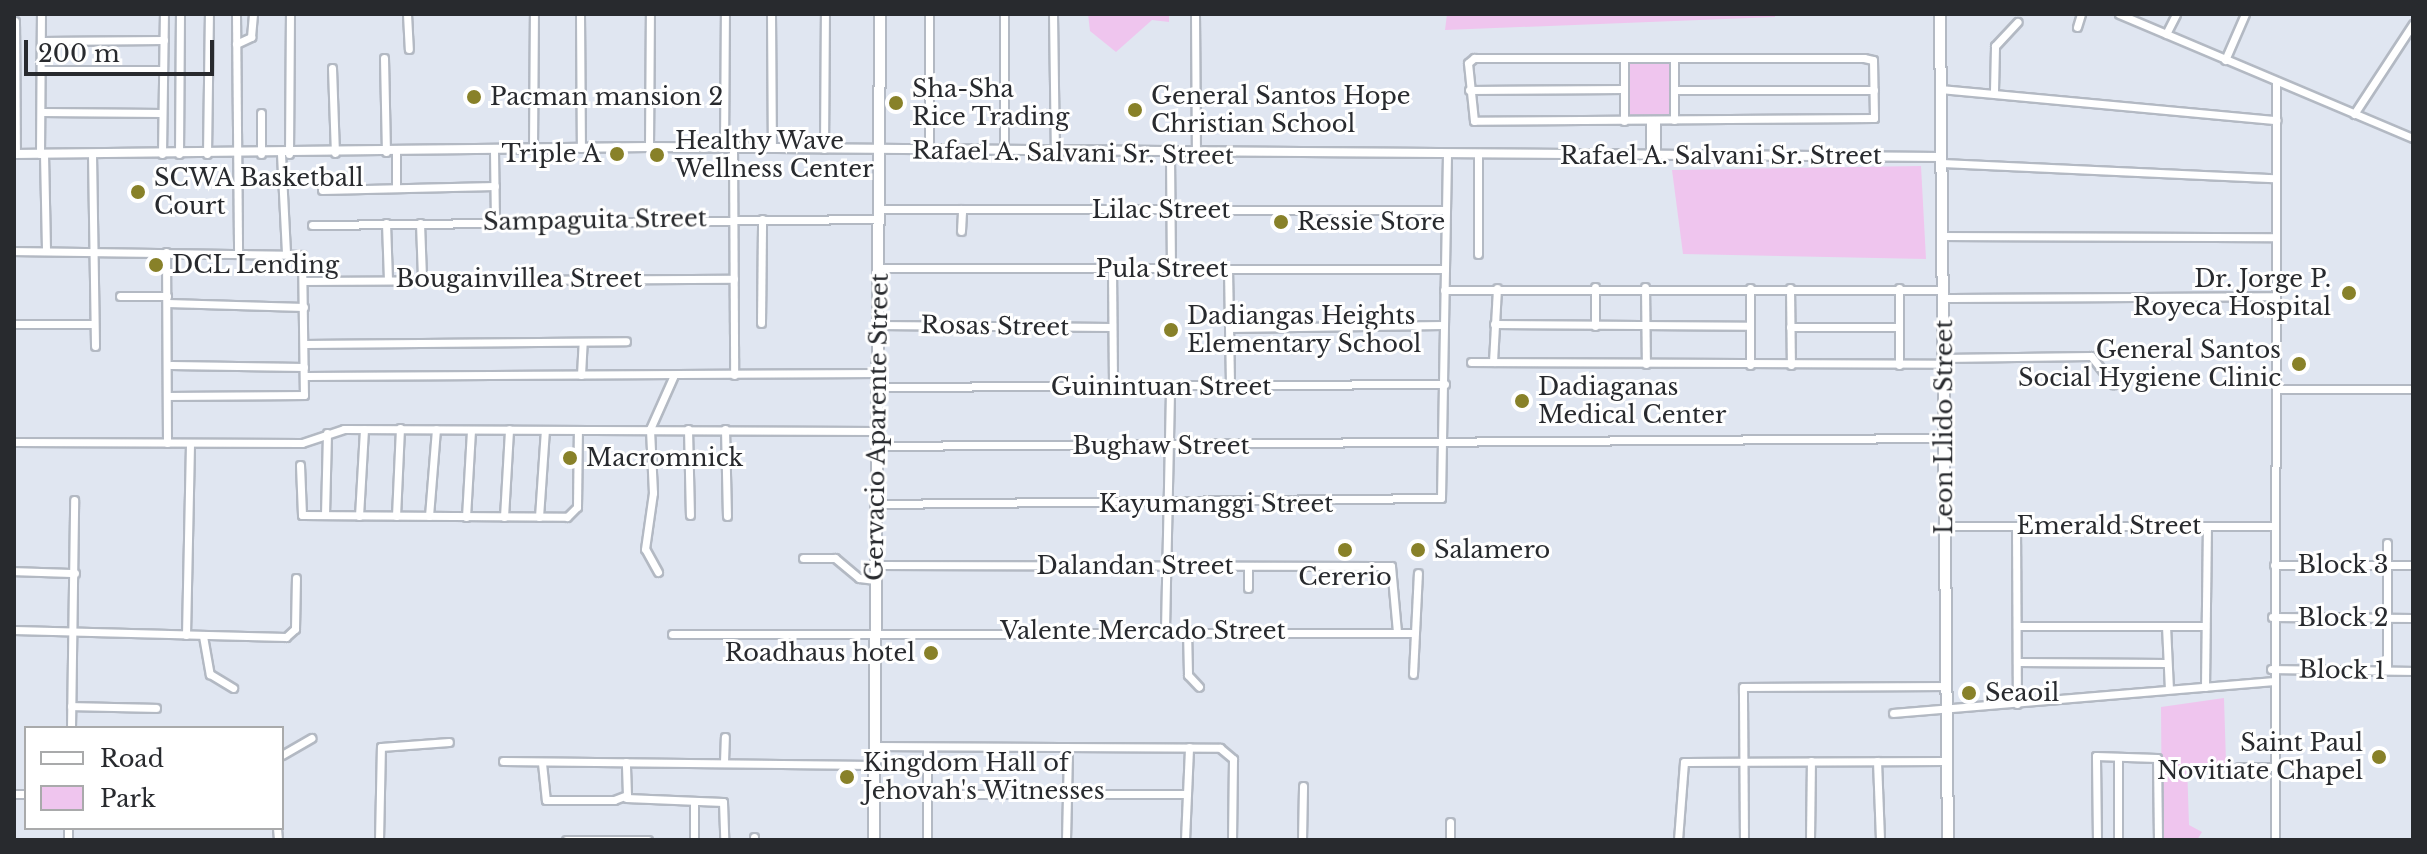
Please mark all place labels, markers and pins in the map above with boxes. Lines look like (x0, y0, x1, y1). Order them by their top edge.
place label: Sha-Sha Rice Trading (912, 75, 1070, 131)
place label: General Santos Hope Christian School (1151, 82, 1411, 138)
place label: Pacman mansion 2 (490, 83, 723, 111)
marker: Pacman mansion 2 (465, 88, 483, 106)
marker: Sha-Sha Rice Trading (887, 94, 905, 112)
marker: General Santos Hope Christian School (1126, 101, 1144, 119)
place label: Healthy Wave Wellness Center (675, 127, 874, 183)
place label: Triple A (501, 140, 601, 168)
marker: Healthy Wave Wellness Center (646, 144, 668, 166)
marker: Triple A (608, 145, 626, 163)
place label: SCWA Basketball Court (154, 164, 365, 220)
marker: SCWA Basketball Court (129, 183, 147, 201)
place label: Ressie Store (1297, 208, 1445, 236)
marker: Ressie Store (1272, 213, 1290, 231)
place label: DCL Lending (172, 251, 340, 279)
marker: DCL Lending (147, 256, 165, 274)
place label: Dr. Jorge P. Royeca Hospital (2133, 265, 2331, 321)
marker: Dr. Jorge P. Royeca Hospital (2338, 282, 2360, 304)
place label: Dadiangas Heights Elementary School (1187, 302, 1422, 358)
marker: Dadiangas Heights Elementary School (1162, 321, 1180, 339)
place label: General Santos Social Hygiene Clinic (2018, 336, 2281, 392)
marker: General Santos Social Hygiene Clinic (2288, 353, 2310, 375)
place label: Dadiaganas Medical Center (1538, 373, 1726, 429)
marker: Dadiaganas Medical Center (1513, 392, 1531, 410)
place label: Macromnick (586, 444, 743, 472)
marker: Macromnick (561, 449, 579, 467)
place label: Salamero (1434, 536, 1550, 564)
marker: Cererio (1336, 541, 1354, 559)
marker: Salamero (1409, 541, 1427, 559)
place label: Cererio (1298, 563, 1392, 591)
place label: Roadhaus hotel (725, 639, 915, 667)
marker: Roadhaus hotel (922, 644, 940, 662)
place label: Seaoil (1985, 679, 2059, 707)
marker: Seaoil (1960, 684, 1978, 702)
place label: Saint Paul Novitiate Chapel (2157, 729, 2363, 785)
marker: Saint Paul Novitiate Chapel (2370, 748, 2388, 766)
place label: Kingdom Hall of Jehovah's Witnesses (863, 749, 1106, 805)
marker: Kingdom Hall of Jehovah's Witnesses (838, 768, 856, 786)

